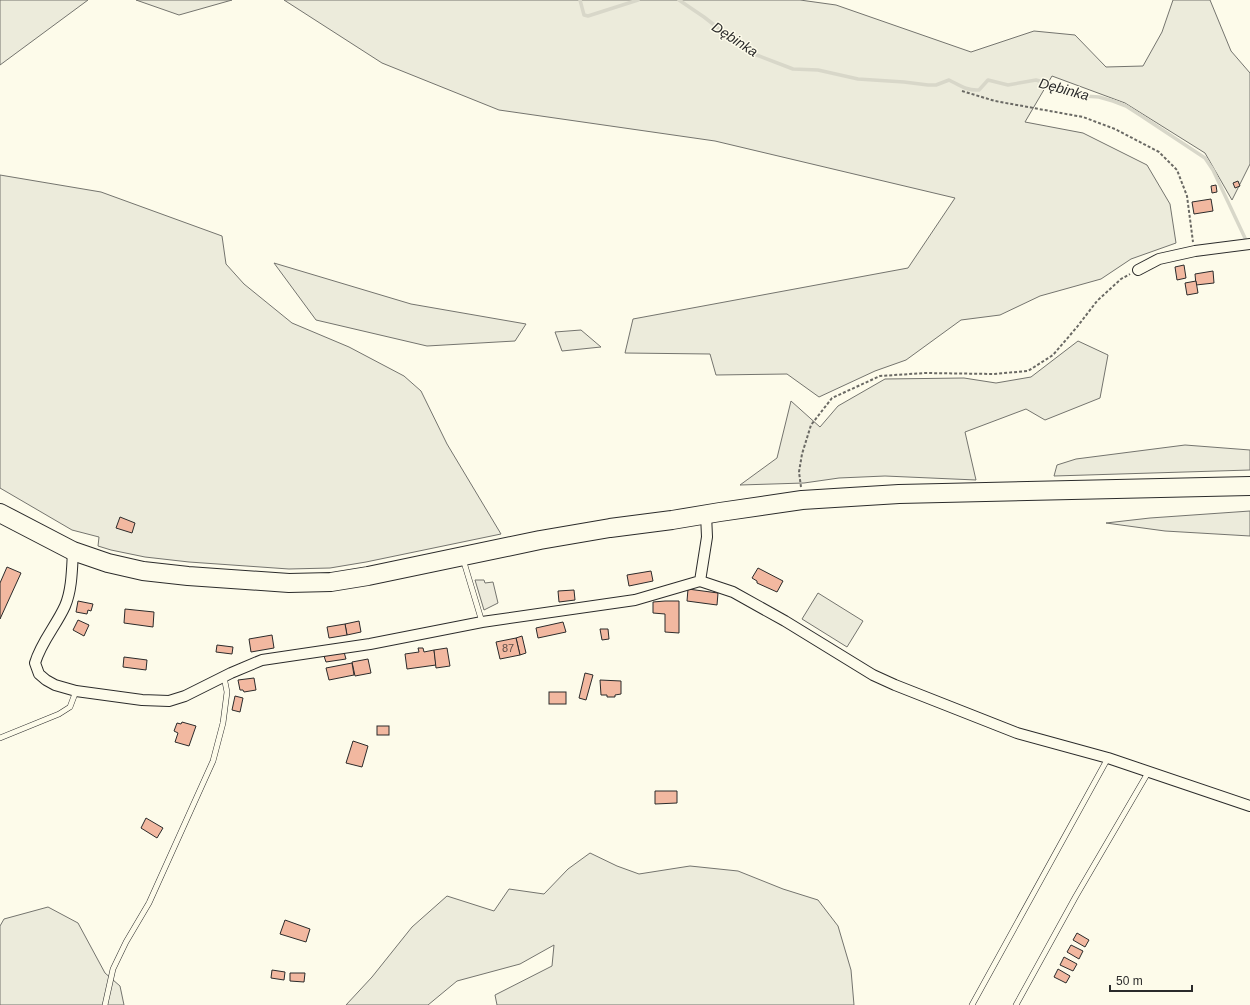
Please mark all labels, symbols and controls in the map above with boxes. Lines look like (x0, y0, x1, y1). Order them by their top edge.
water label: Dębinka (709, 18, 761, 60)
water label: Dębinka (1037, 75, 1091, 103)
house number: 87 (502, 642, 514, 654)
scale bar (1110, 967, 1192, 993)
text: 50 m (1116, 974, 1143, 988)

